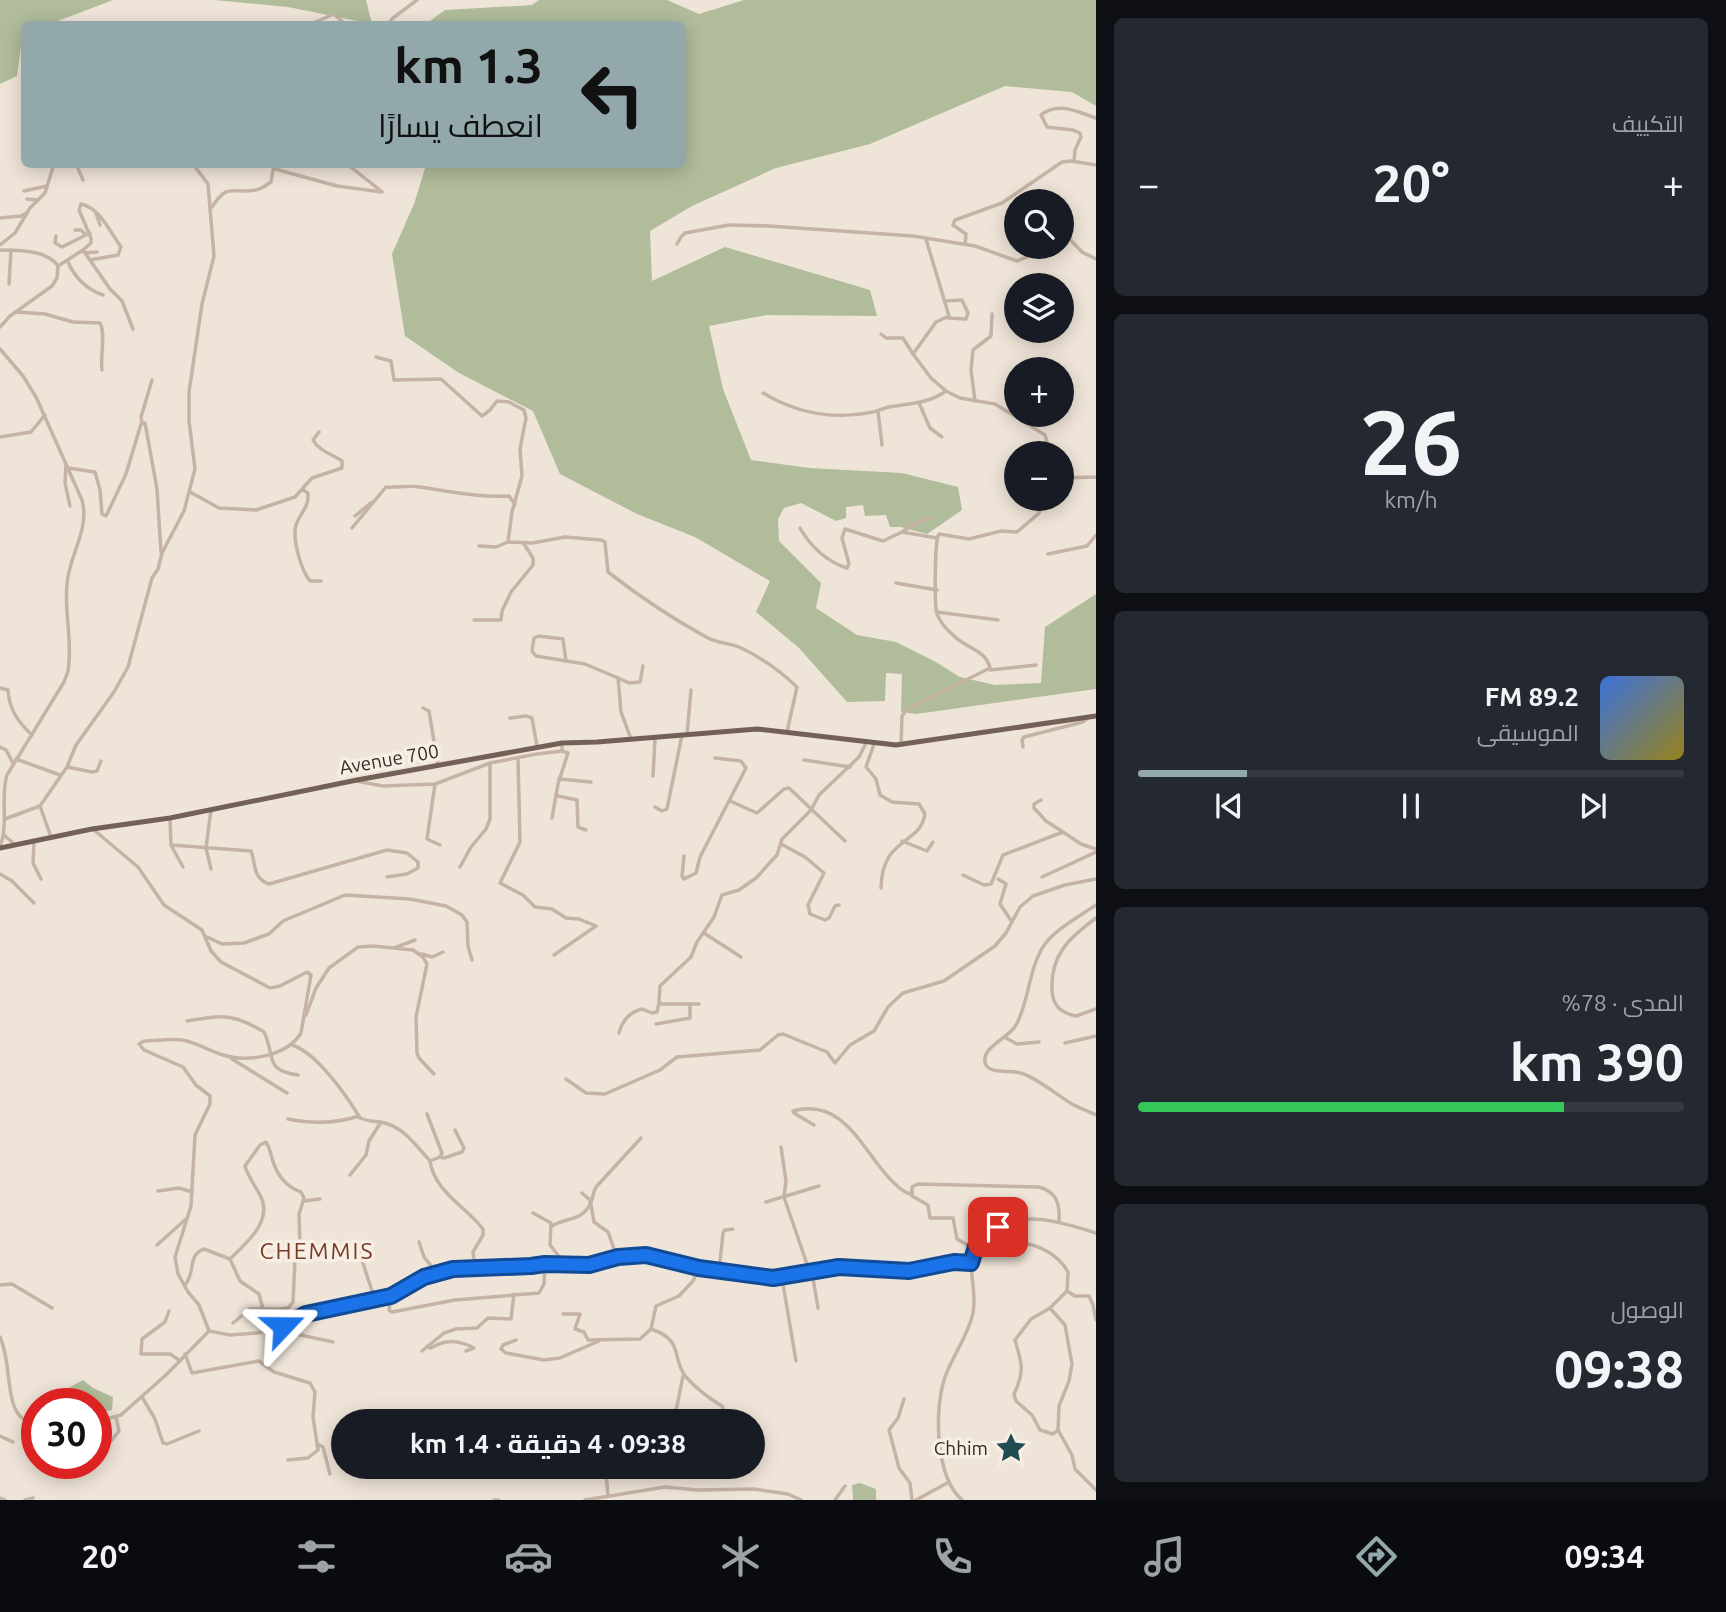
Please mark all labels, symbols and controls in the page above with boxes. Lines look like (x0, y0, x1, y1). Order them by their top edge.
text: 1.3 km (394, 37, 543, 92)
icon: left (567, 49, 658, 140)
text: انعطف يسارًا (378, 107, 543, 143)
text: التكييف (1612, 111, 1684, 136)
text: 20° (1372, 154, 1450, 212)
text: − (1138, 163, 1159, 205)
text: + (1663, 163, 1684, 205)
map controls (1004, 189, 1074, 511)
button: search (1004, 189, 1074, 259)
button: layers (1004, 273, 1074, 343)
button: + (1004, 357, 1074, 427)
text: 26 (1360, 390, 1462, 492)
button: − (1004, 441, 1074, 511)
text: km/h (1384, 487, 1438, 512)
text: 89.2 FM (1485, 682, 1579, 711)
text: الموسيقى (1477, 720, 1579, 745)
street label: Avenue 700 (338, 739, 440, 779)
icon: previous (1210, 787, 1248, 825)
icon: pause (1392, 787, 1430, 825)
icon: next (1574, 787, 1612, 825)
text: المدى · 78% (1562, 990, 1684, 1015)
text: 390 km (1510, 1033, 1684, 1091)
pin (968, 1197, 1028, 1257)
icon: arrive (979, 1208, 1017, 1246)
district label: CHEMMIS (260, 1238, 374, 1263)
position arrow (246, 1289, 320, 1363)
text: الوصول (1611, 1297, 1684, 1322)
text: 09:38 (1554, 1340, 1684, 1398)
speed limit sign: 30 (21, 1388, 112, 1479)
text: 09:38 · 4 دقيقة · 1.4 km (410, 1429, 686, 1458)
place icon: Chhim (994, 1431, 1028, 1465)
place label: Chhim (934, 1437, 988, 1459)
icon: filters (292, 1532, 341, 1581)
icon: car (504, 1532, 553, 1581)
icon: climate (716, 1532, 765, 1581)
icon: phone (928, 1532, 977, 1581)
icon: music (1140, 1532, 1189, 1581)
icon: directions (1352, 1532, 1401, 1581)
text: 20° (82, 1538, 129, 1574)
text: 09:34 (1564, 1538, 1644, 1574)

